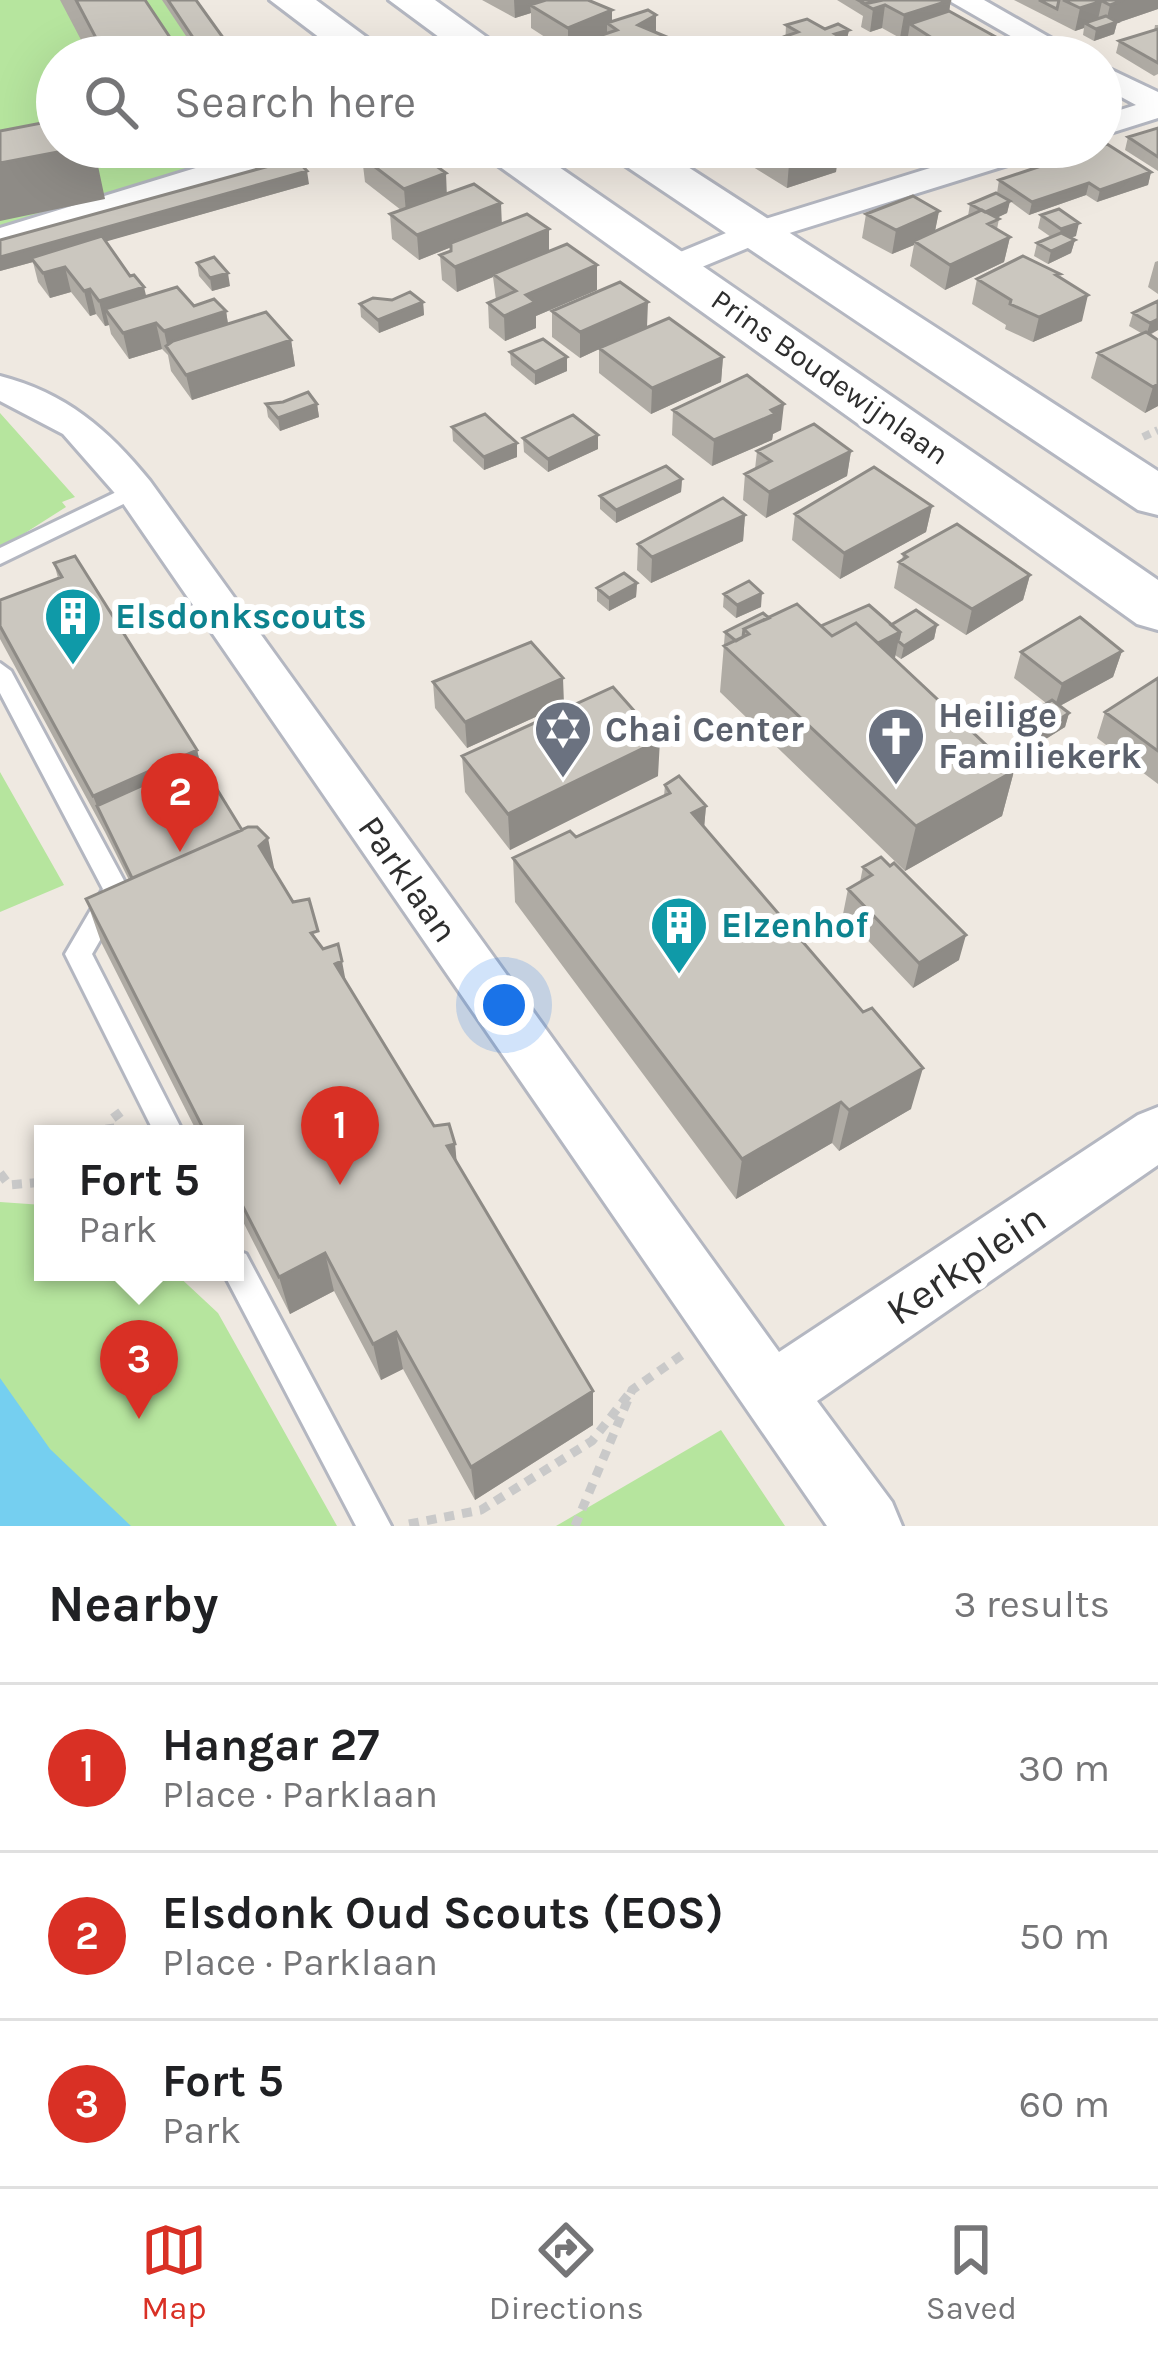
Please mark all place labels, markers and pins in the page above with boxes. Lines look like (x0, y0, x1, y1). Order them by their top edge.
building icon: Elsdonkscouts (42, 585, 104, 667)
place label: Elsdonkscouts (115, 595, 366, 637)
place label: Heilige Familiekerk (938, 694, 1142, 777)
synagogue icon: Chai Center (532, 698, 594, 780)
church icon: Heilige Familiekerk (865, 705, 927, 787)
place label: Chai Center (605, 708, 804, 750)
pin: 2 (141, 753, 219, 852)
building icon: Elzenhof (648, 894, 710, 976)
place label: Elzenhof (721, 904, 869, 946)
pin: 1 (301, 1086, 379, 1185)
pin: 3 (100, 1320, 178, 1419)

